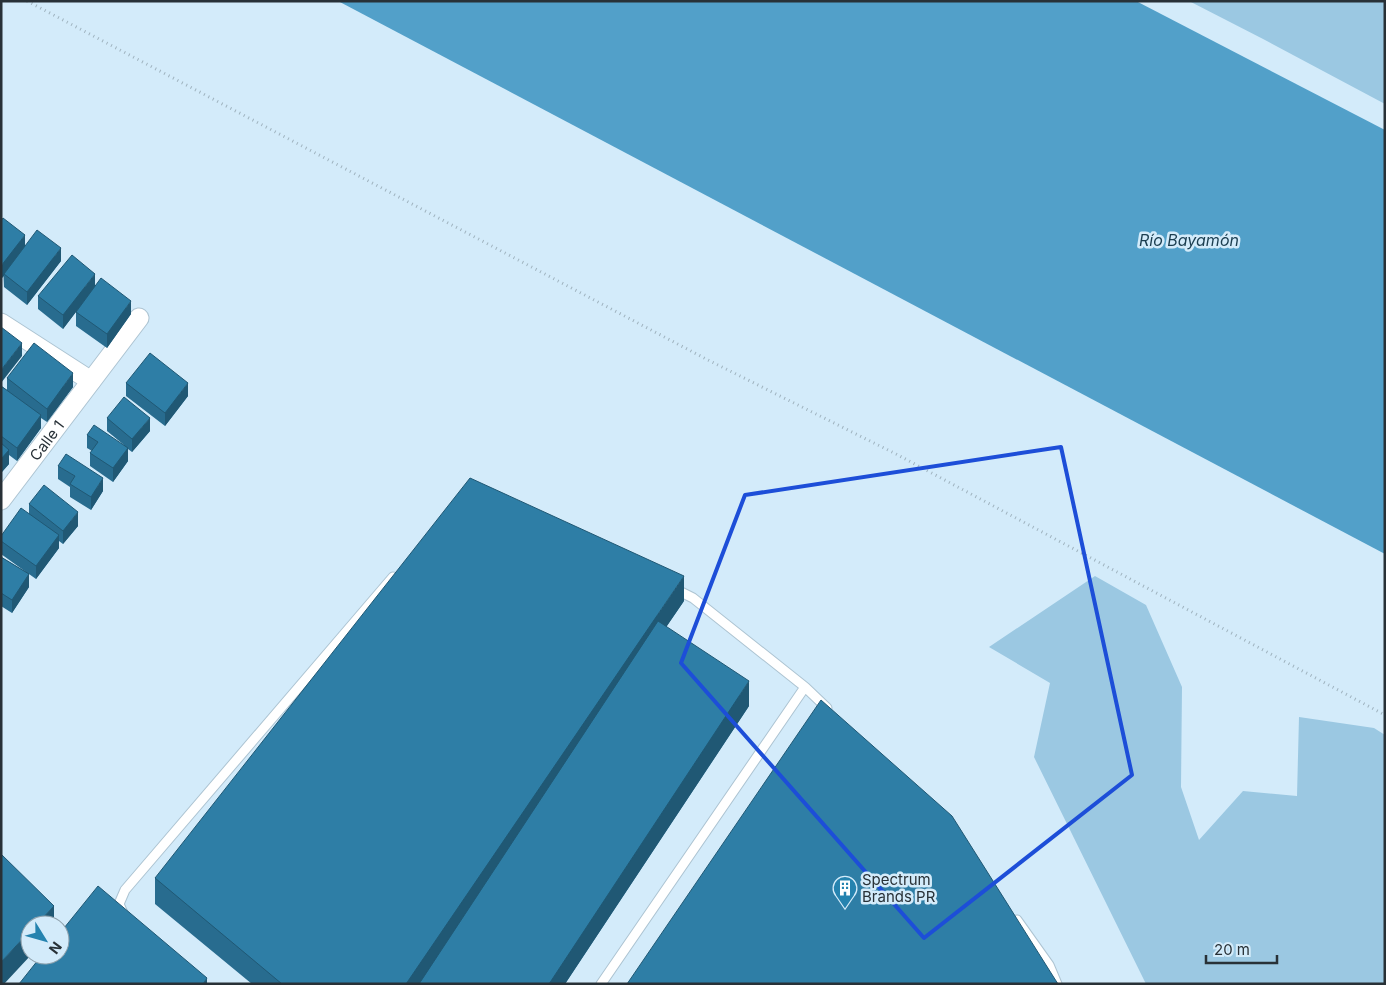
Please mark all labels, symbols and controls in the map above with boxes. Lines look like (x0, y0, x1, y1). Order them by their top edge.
water label: Río Bayamón (1139, 230, 1239, 250)
street label: Calle 1 (25, 416, 68, 464)
place label: Spectrum Brands PR (862, 870, 936, 906)
building icon: Spectrum Brands PR (832, 875, 858, 909)
north arrow (20, 915, 70, 965)
scale bar (1206, 932, 1277, 964)
text: N (46, 939, 66, 958)
text: 20 m (1214, 940, 1250, 959)

